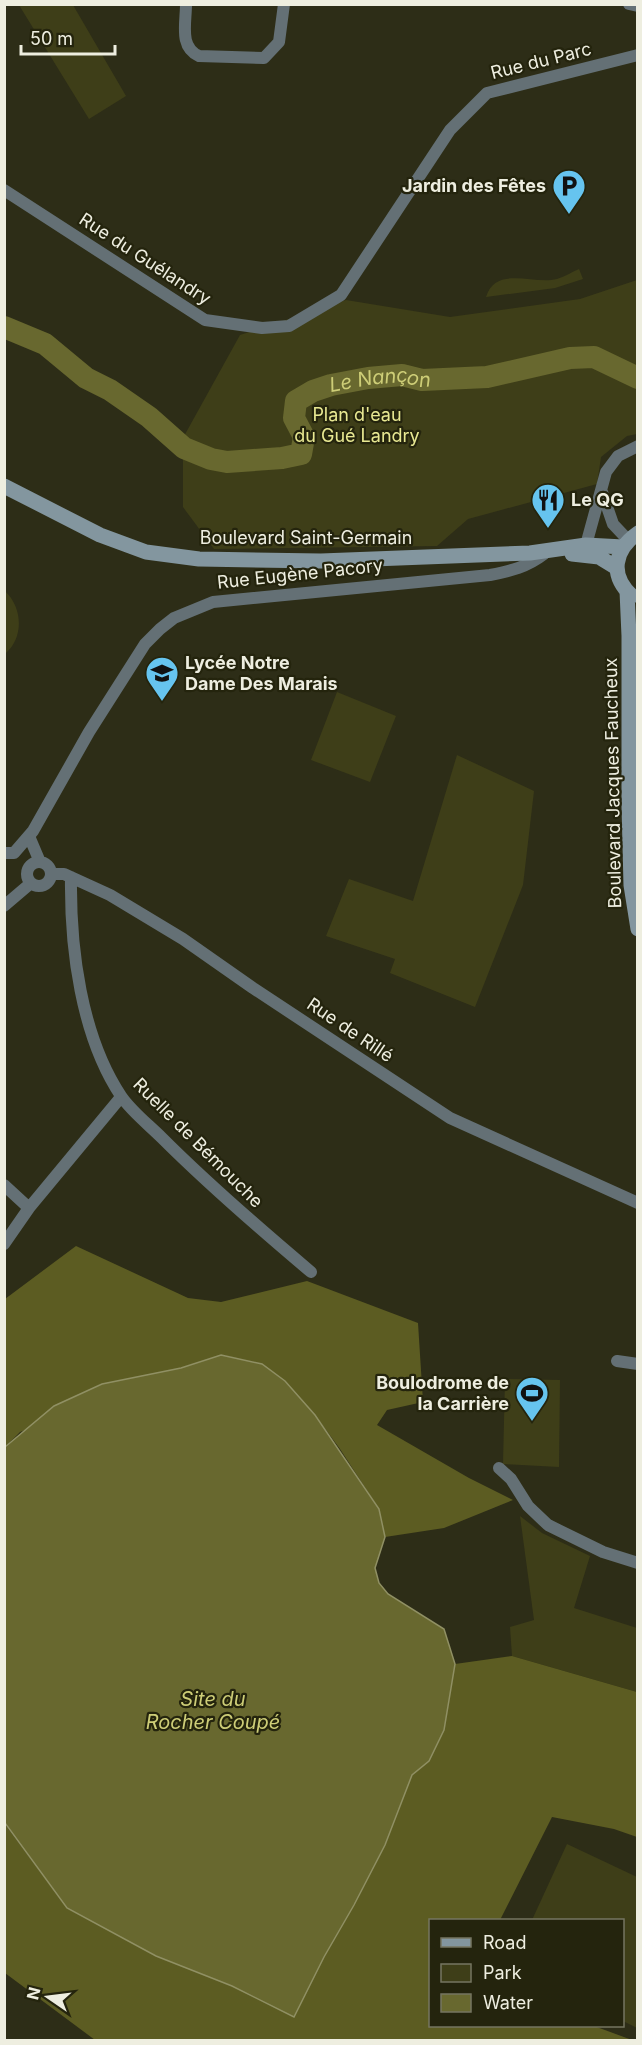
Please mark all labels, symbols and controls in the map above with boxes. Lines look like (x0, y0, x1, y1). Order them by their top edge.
scale bar (21, 18, 116, 56)
text: 50 m (30, 28, 73, 49)
street label: Rue du Parc (488, 38, 593, 83)
parking icon: Jardin des Fêtes (551, 168, 587, 215)
place label: Jardin des Fêtes (402, 175, 546, 196)
street label: Rue du Guélandry (76, 208, 215, 309)
water label: Le Nançon (327, 363, 431, 397)
park label: Plan d'eau du Gué Landry (294, 404, 420, 446)
restaurant icon: Le QG (530, 482, 566, 529)
place label: Le QG (571, 489, 624, 510)
street label: Boulevard Saint-Germain (200, 527, 412, 548)
street label: Rue Eugène Pacory (216, 554, 384, 593)
place label: Lycée Notre Dame Des Marais (185, 652, 338, 694)
school or university icon: Lycée Notre Dame Des Marais (144, 655, 180, 702)
street label: Boulevard Jacques Faucheux (600, 657, 625, 908)
street label: Rue de Rillé (303, 993, 397, 1066)
street label: Ruelle de Bémouche (129, 1074, 267, 1212)
place label: Boulodrome de la Carrière (376, 1372, 509, 1414)
sports icon: Boulodrome de la Carrière (514, 1375, 550, 1422)
water label: Site du Rocher Coupé (146, 1687, 280, 1734)
legend (429, 1919, 624, 2027)
text: Road (483, 1932, 526, 1953)
text: Park (483, 1962, 522, 1983)
north arrow (18, 1967, 78, 2027)
text: N (22, 1985, 45, 2002)
text: Water (483, 1992, 533, 2013)

